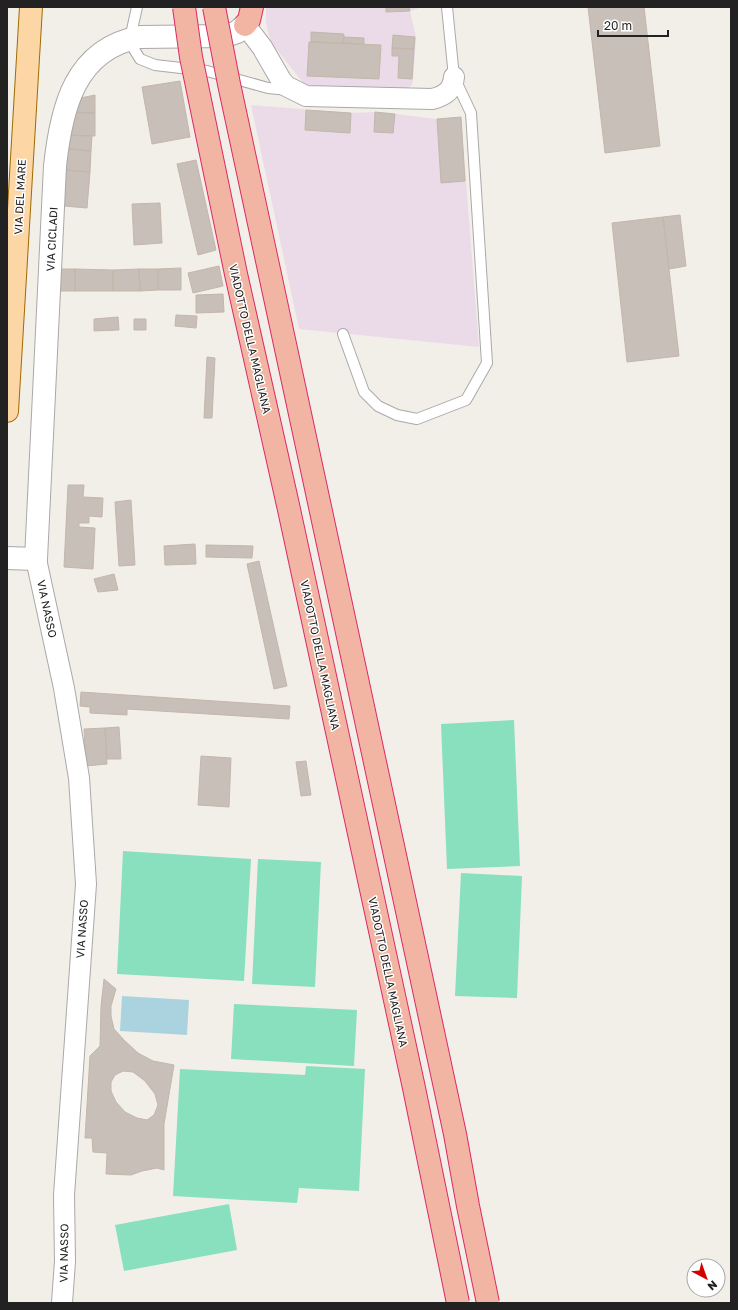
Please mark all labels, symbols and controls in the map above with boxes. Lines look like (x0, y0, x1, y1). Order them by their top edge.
scale bar (598, 12, 668, 38)
text: 20 m (604, 18, 632, 33)
street label: VIA DEL MARE (11, 159, 28, 235)
street label: VIA CICLADI (43, 206, 60, 272)
street label: VIADOTTO DELLA MAGLIANA (227, 263, 274, 416)
street label: VIA NASSO (35, 579, 60, 639)
street label: VIADOTTO DELLA MAGLIANA (298, 579, 343, 732)
street label: VIADOTTO DELLA MAGLIANA (366, 896, 411, 1049)
street label: VIA NASSO (73, 899, 90, 959)
street label: VIA NASSO (56, 1223, 71, 1282)
north arrow (686, 1258, 726, 1298)
text: N (705, 1278, 720, 1294)

